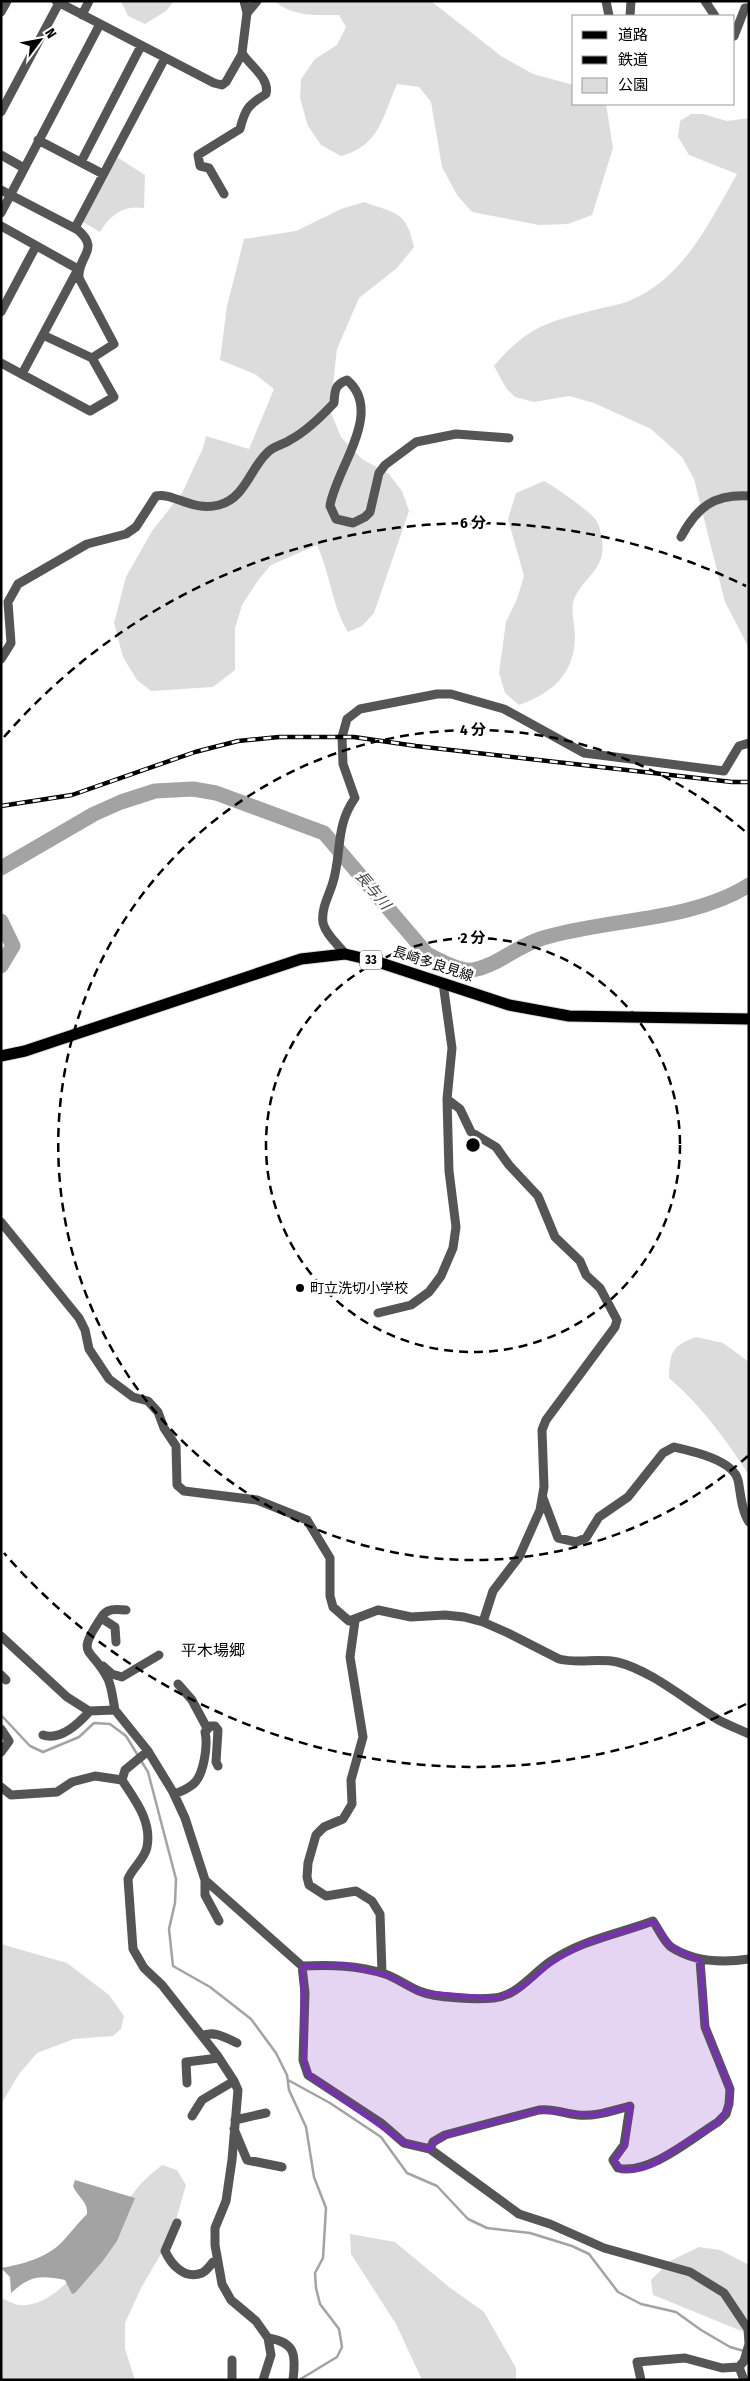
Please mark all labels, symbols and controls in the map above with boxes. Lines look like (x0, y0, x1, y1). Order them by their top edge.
north arrow (15, 15, 65, 65)
legend (572, 15, 735, 105)
text: N (41, 25, 60, 41)
text: 道路 (618, 26, 648, 44)
text: 鉄道 (618, 51, 648, 69)
text: 公園 (618, 76, 648, 94)
text: 6 分 (460, 514, 486, 532)
text: 4 分 (460, 721, 486, 739)
water label: 長与川 (352, 867, 396, 915)
text: 2 分 (459, 929, 486, 947)
street label: 長崎多良見線 (390, 943, 476, 985)
road number: 33 (360, 950, 382, 970)
centre of rings (464, 1136, 482, 1154)
place label: 町立洗切小学校 (310, 1280, 408, 1297)
marker: 町立洗切小学校 (294, 1282, 306, 1294)
district label: 平木場郷 (181, 1641, 245, 1660)

